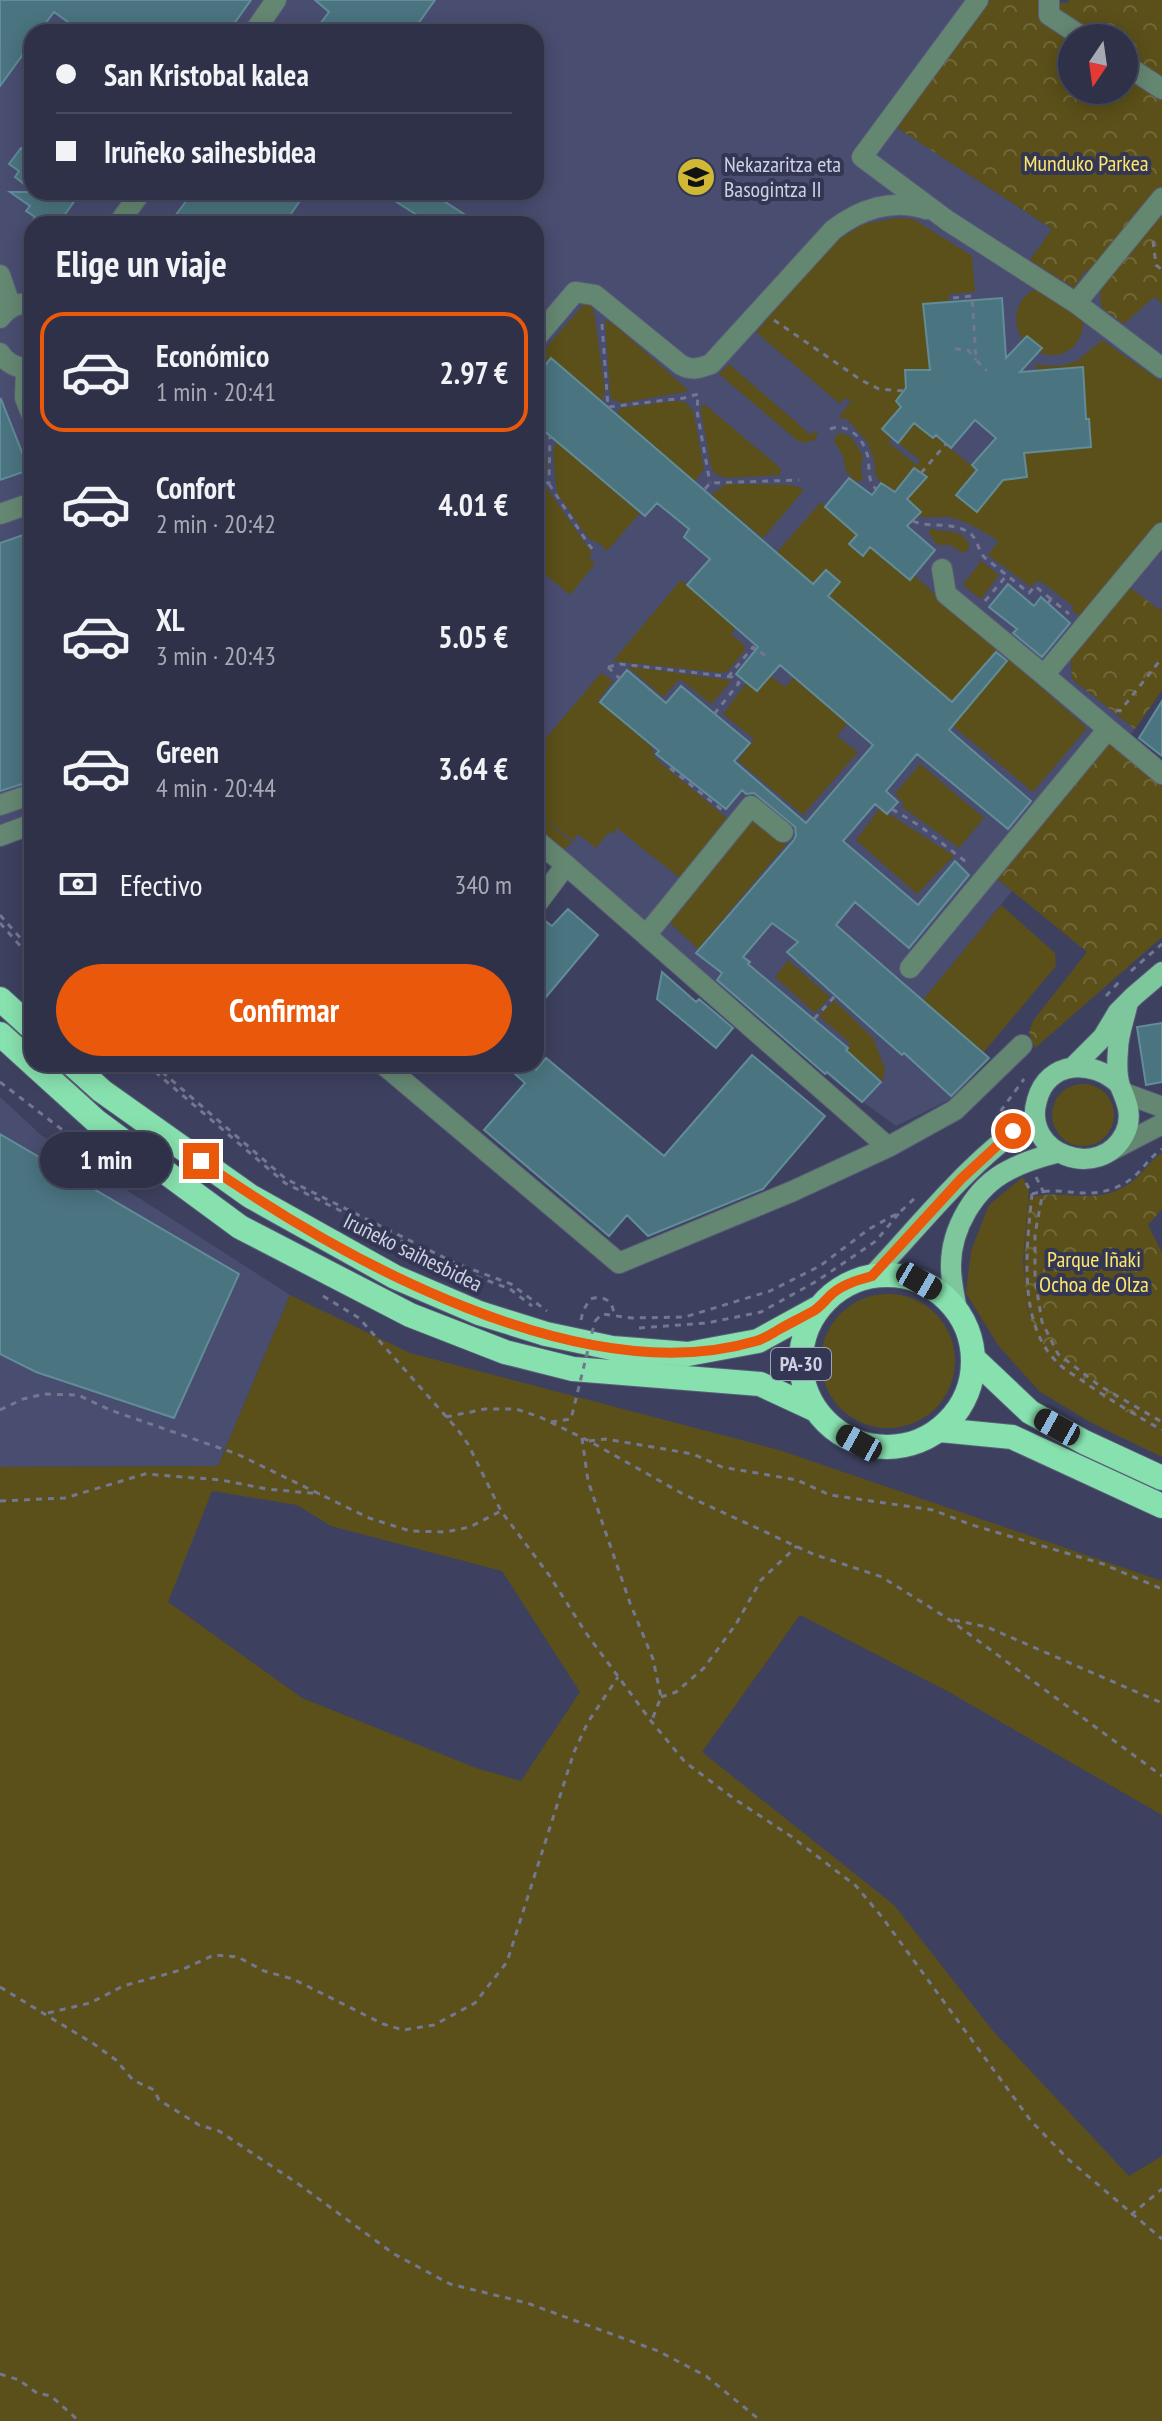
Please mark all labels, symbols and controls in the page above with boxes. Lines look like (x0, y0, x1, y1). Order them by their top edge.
north arrow (1058, 24, 1138, 104)
map controls (1058, 24, 1138, 104)
text: San Kristobal kalea (104, 55, 309, 94)
text: Iruñeko saihesbidea (104, 132, 316, 171)
park label: Munduko Parkea (1023, 149, 1149, 177)
place label: Nekazaritza eta Basogintza II (724, 150, 841, 203)
school or university icon: Nekazaritza eta Basogintza II (675, 156, 717, 198)
text: Elige un viaje (56, 240, 227, 287)
icon: car (60, 336, 132, 408)
text: Económico (156, 336, 269, 375)
text: 2.97 € (439, 353, 508, 392)
text: 1 min · 20:41 (156, 375, 276, 408)
icon: car (60, 468, 132, 540)
text: Confort (156, 468, 235, 507)
text: 4.01 € (438, 485, 508, 524)
text: 2 min · 20:42 (156, 507, 276, 540)
icon: car (60, 600, 132, 672)
text: XL (156, 600, 185, 639)
text: 5.05 € (438, 617, 508, 656)
text: 3 min · 20:43 (156, 639, 276, 672)
icon: car (60, 732, 132, 804)
text: Green (156, 732, 219, 771)
text: 3.64 € (438, 749, 508, 788)
text: 4 min · 20:44 (156, 771, 276, 804)
icon: cash (56, 862, 100, 906)
text: Efectivo (120, 865, 203, 904)
text: 340 m (454, 868, 512, 901)
button: Confirmar (56, 964, 512, 1056)
route start (995, 1113, 1031, 1149)
callout: 1 min (41, 1133, 173, 1189)
text: 1 min (80, 1143, 132, 1176)
route end (183, 1143, 219, 1179)
street label: Iruñeko saihesbidea (339, 1206, 487, 1298)
park label: Parque Iñaki Ochoa de Olza (1039, 1245, 1149, 1298)
car (892, 1259, 946, 1303)
road number: PA-30 (771, 1348, 831, 1380)
car (1030, 1405, 1084, 1449)
car (832, 1421, 886, 1465)

